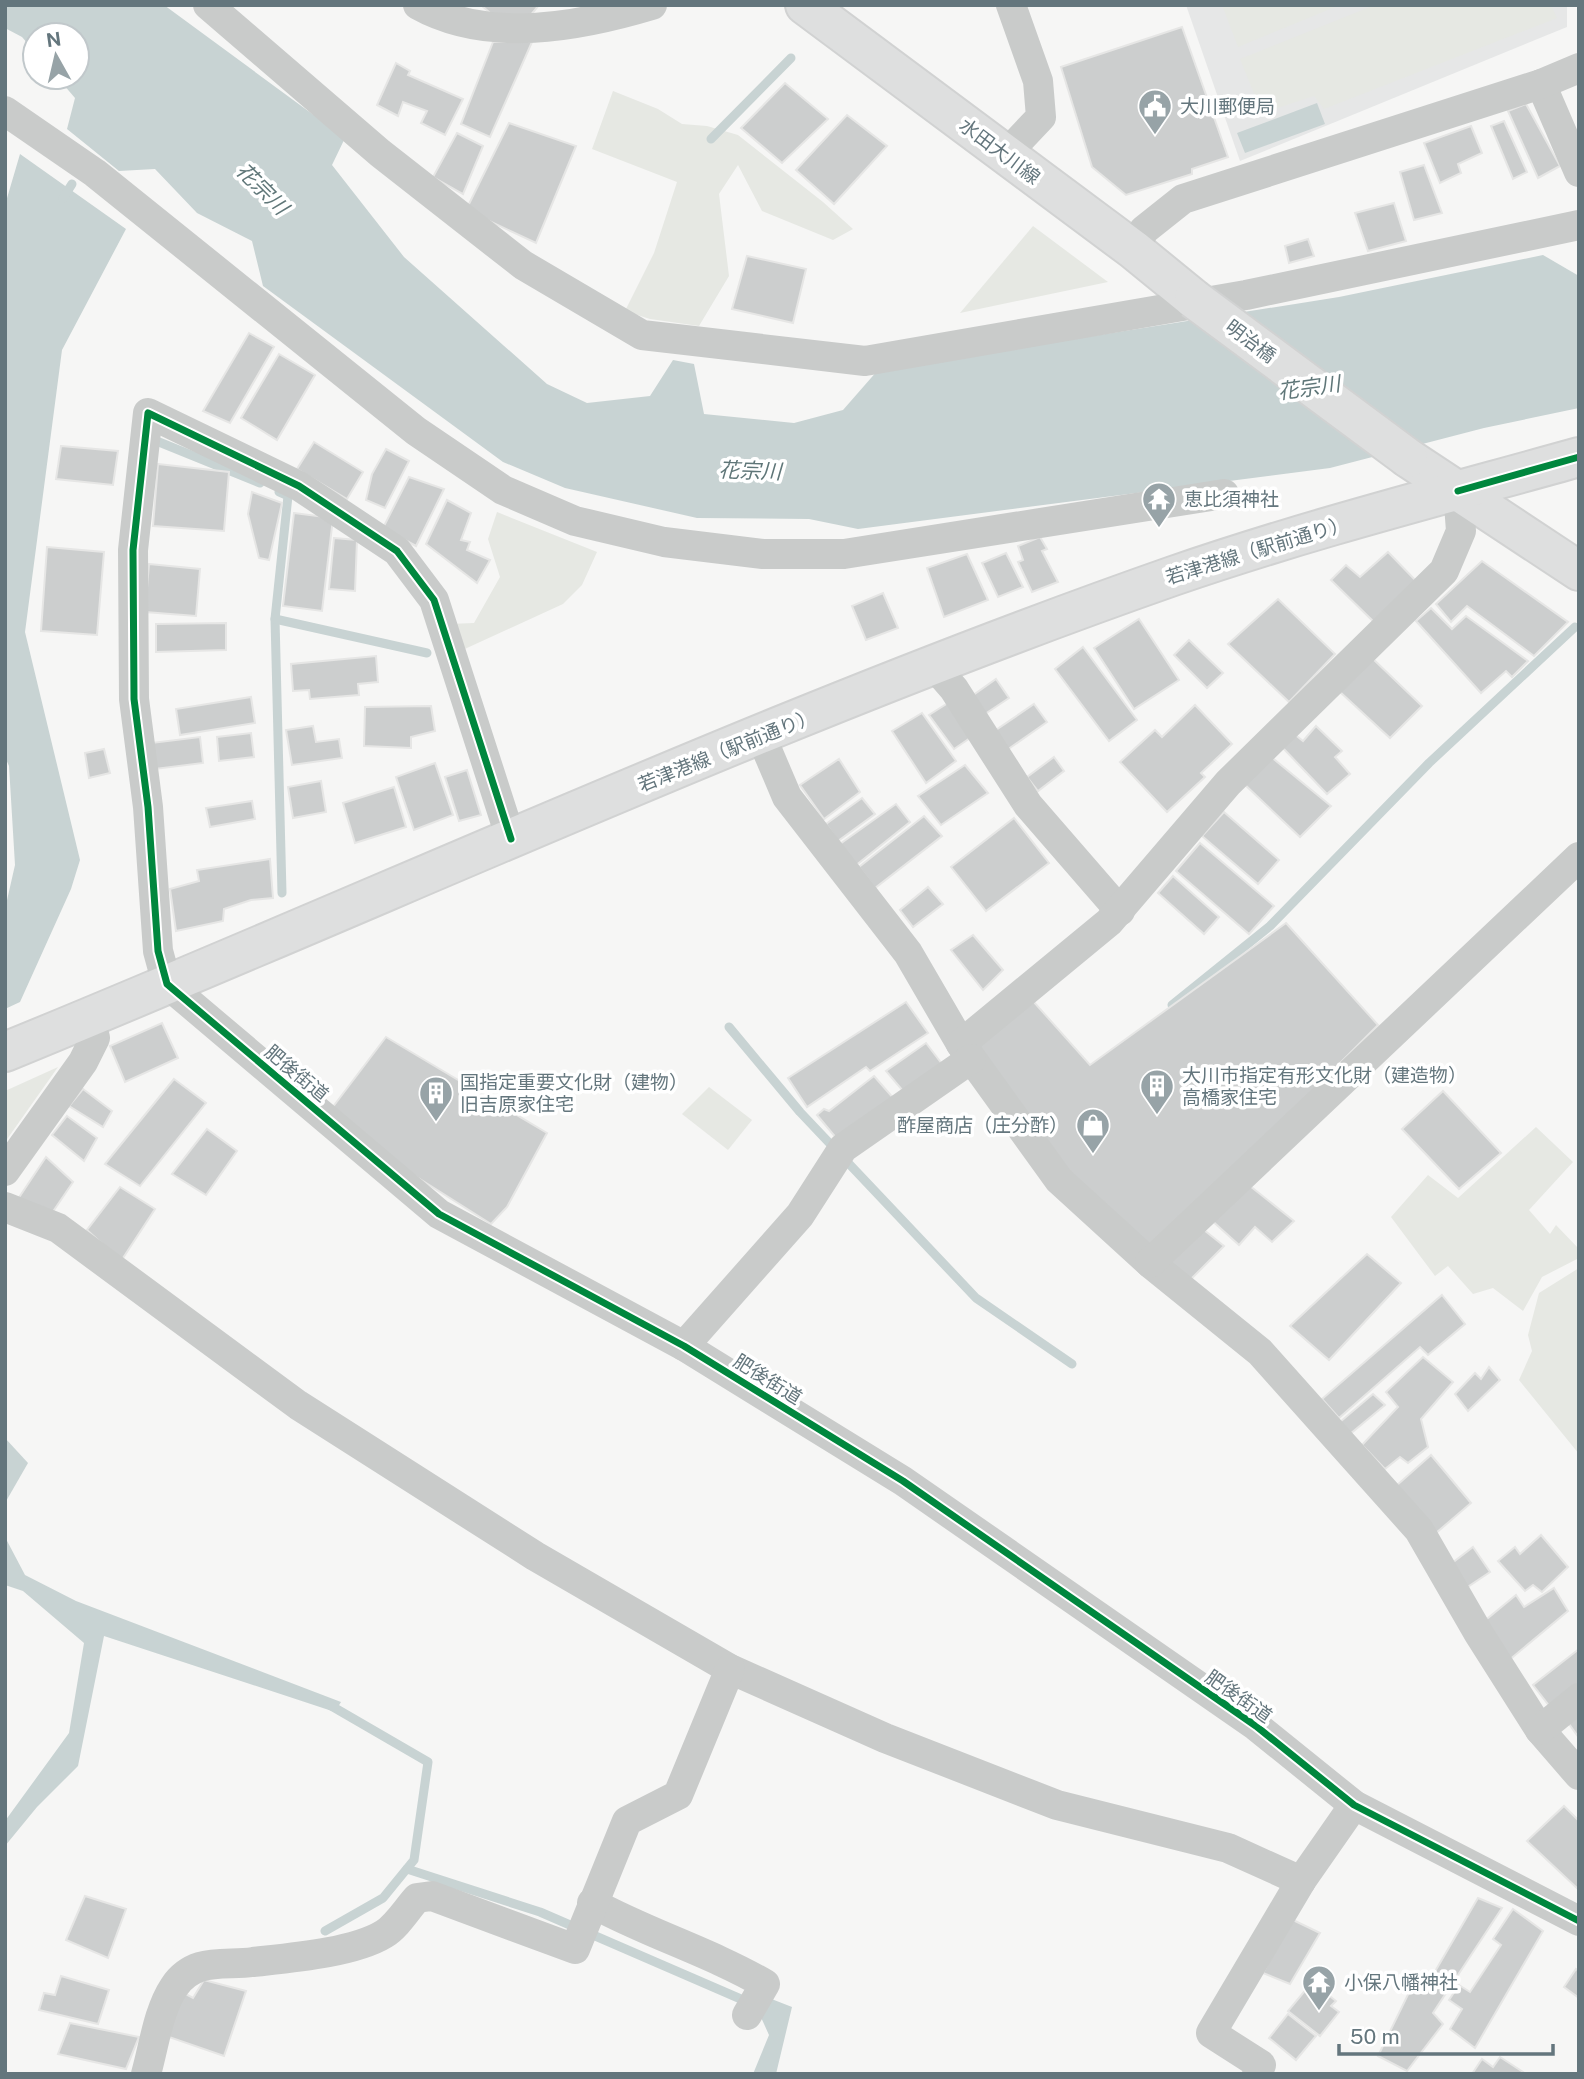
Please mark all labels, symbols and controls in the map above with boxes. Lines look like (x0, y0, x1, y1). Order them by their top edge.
north arrow (21, 21, 91, 91)
text: N (45, 27, 63, 51)
public building icon: 大川郵便局 (1136, 87, 1174, 136)
place label: 大川郵便局 (1180, 95, 1275, 117)
street label: 水田大川線 (955, 114, 1045, 188)
water label: 花宗川 (231, 158, 295, 221)
street label: 明治橋 (1222, 315, 1280, 367)
water label: 花宗川 (1276, 370, 1344, 404)
water label: 花宗川 (718, 457, 784, 484)
temple icon: 恵比須神社 (1140, 480, 1178, 529)
place label: 恵比須神社 (1184, 488, 1279, 510)
street label: 若津港線（駅前通り） (1163, 512, 1351, 588)
street label: 若津港線（駅前通り） (635, 704, 819, 796)
street label: 肥後街道 (261, 1040, 333, 1106)
place label: 大川市指定有形文化財（建造物） 高橋家住宅 (1182, 1064, 1467, 1108)
building icon: 大川市指定有形文化財（建造物） 高橋家住宅 (1138, 1067, 1176, 1116)
place label: 国指定重要文化財（建物） 旧吉原家住宅 (460, 1071, 688, 1115)
building icon: 国指定重要文化財（建物） 旧吉原家住宅 (417, 1074, 455, 1123)
shop icon: 酢屋商店（庄分酢） (1074, 1106, 1112, 1155)
place label: 酢屋商店（庄分酢） (897, 1114, 1068, 1136)
street label: 肥後街道 (730, 1350, 806, 1408)
street label: 肥後街道 (1202, 1665, 1276, 1727)
temple icon: 小保八幡神社 (1300, 1963, 1338, 2012)
place label: 小保八幡神社 (1344, 1971, 1458, 1993)
scale bar (1339, 2012, 1552, 2056)
text: 50 m (1350, 2024, 1400, 2049)

